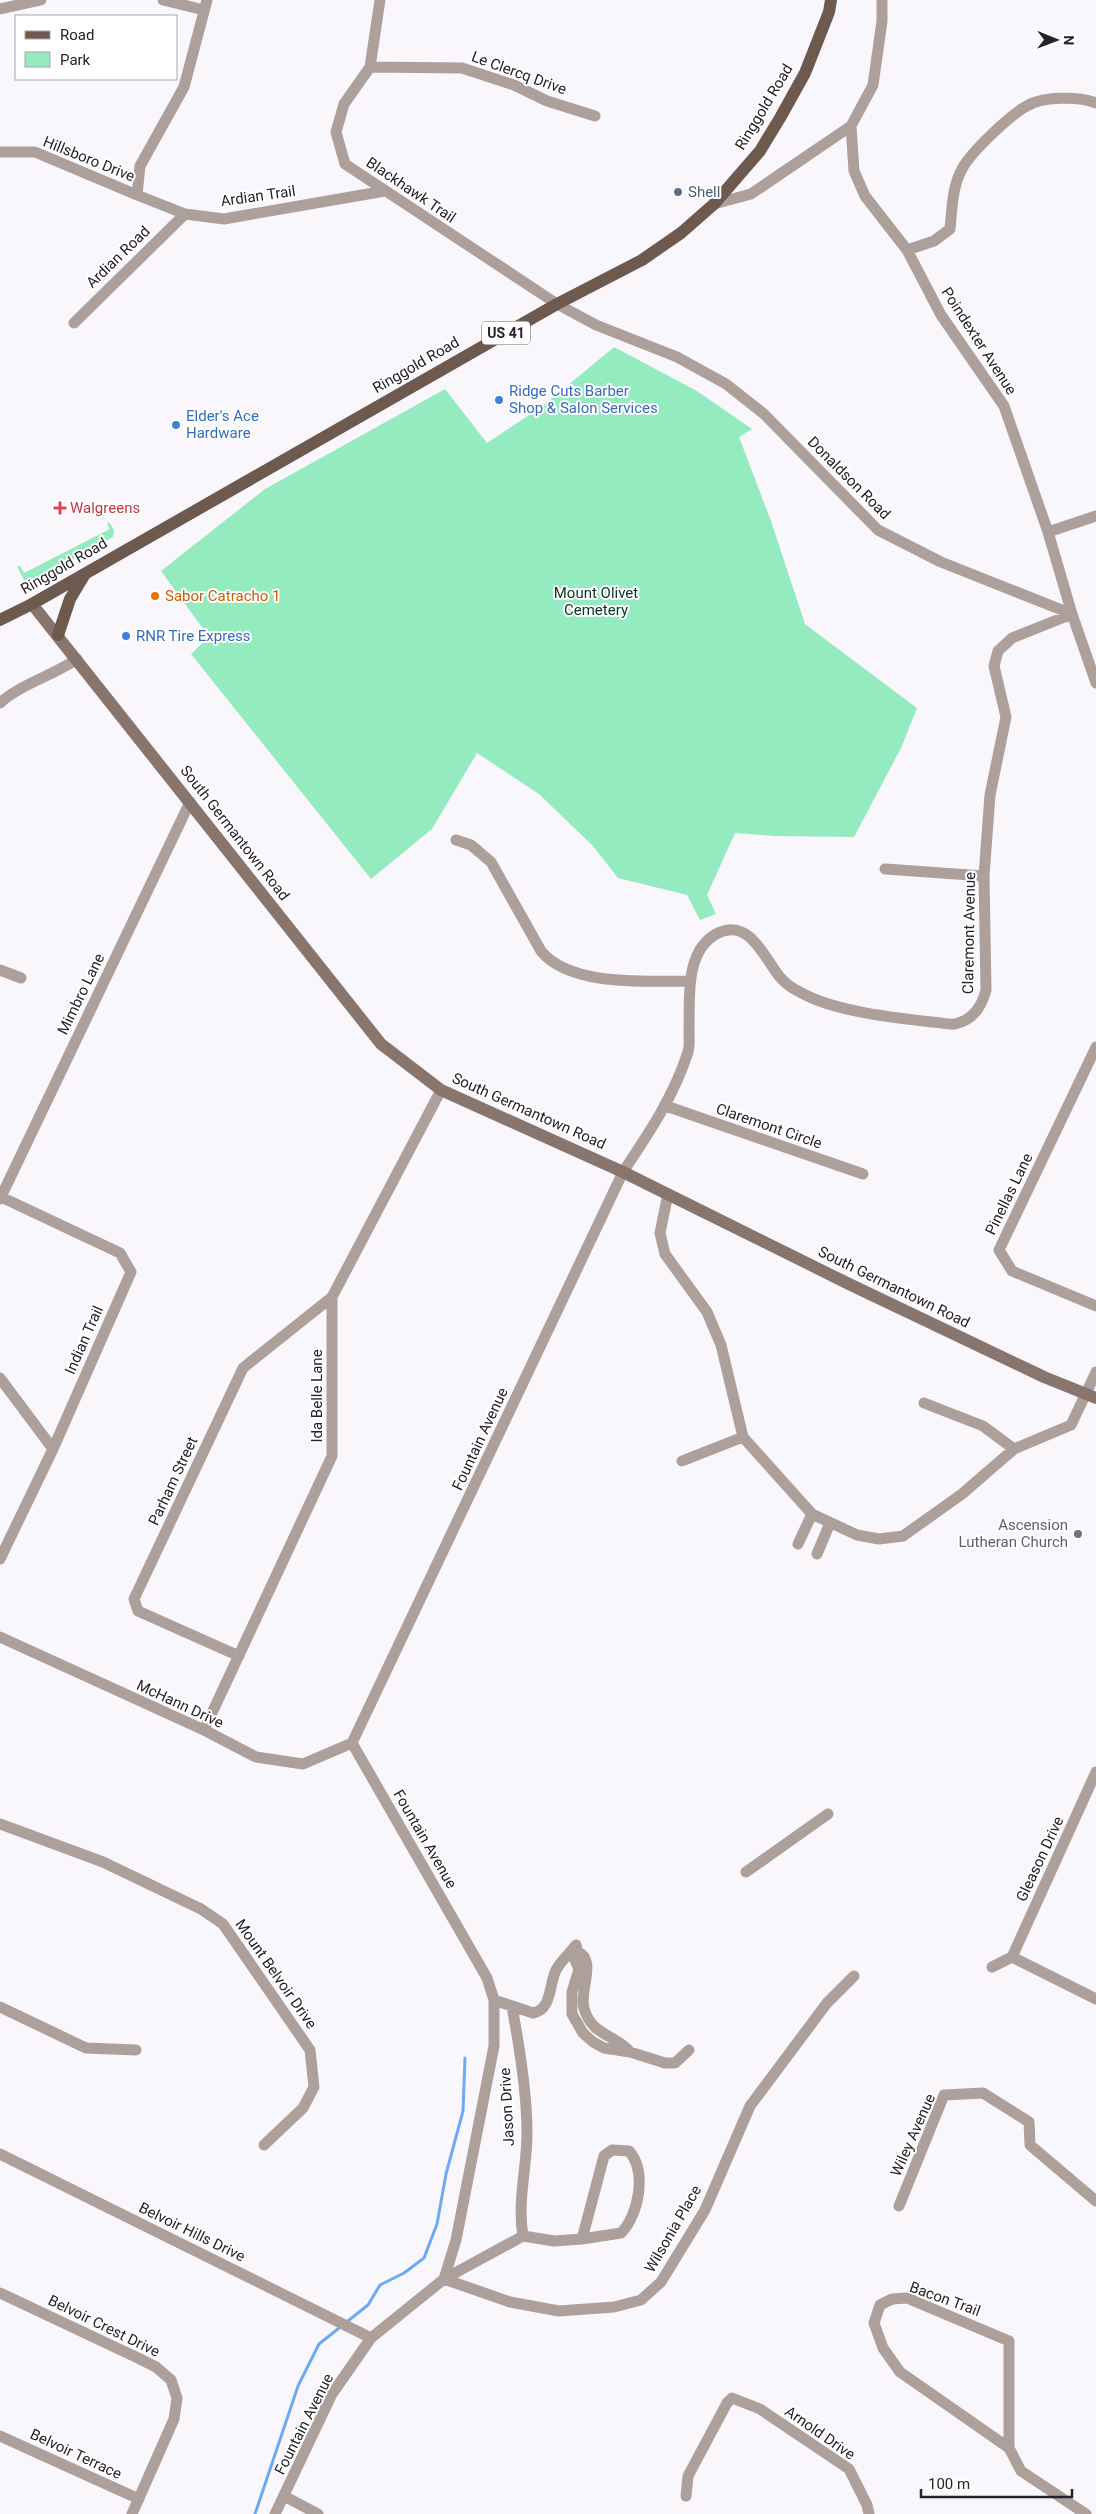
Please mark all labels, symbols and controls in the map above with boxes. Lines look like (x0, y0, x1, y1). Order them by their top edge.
legend (15, 15, 178, 80)
north arrow (1031, 15, 1081, 65)
text: Road (60, 26, 94, 44)
text: N (1061, 35, 1077, 45)
street label: Le Clercq Drive (469, 47, 569, 99)
text: Park (60, 51, 91, 69)
street label: Ringgold Road (731, 61, 797, 153)
street label: Hillsboro Drive (41, 132, 138, 186)
street label: Blackhawk Trail (363, 153, 459, 227)
street label: Ardian Trail (219, 182, 297, 210)
place label: Shell (688, 183, 720, 201)
marker: Shell (672, 186, 684, 198)
street label: Ardian Road (82, 222, 154, 292)
street label: Poindexter Avenue (938, 284, 1020, 398)
road number: US 41 (482, 322, 530, 344)
street label: Ringgold Road (370, 333, 462, 397)
place label: Ridge Cuts Barber Shop & Salon Services (509, 382, 658, 417)
marker: Ridge Cuts Barber Shop & Salon Services (493, 394, 505, 406)
place label: Elder's Ace Hardware (186, 407, 259, 442)
marker: Elder's Ace Hardware (170, 419, 182, 431)
street label: Donaldson Road (804, 433, 894, 523)
place label: Walgreens (70, 499, 140, 517)
marker: Walgreens (54, 502, 66, 514)
street label: Ringgold Road (18, 534, 110, 598)
park label: Mount Olivet Cemetery (554, 584, 638, 619)
place label: Sabor Catracho 1 (165, 587, 280, 605)
marker: Sabor Catracho 1 (149, 590, 161, 602)
place label: RNR Tire Express (136, 627, 251, 645)
marker: RNR Tire Express (120, 630, 132, 642)
street label: South Germantown Road (177, 762, 293, 904)
street label: Claremont Avenue (959, 872, 979, 994)
street label: Mimbro Lane (54, 950, 108, 1037)
street label: South Germantown Road (449, 1069, 609, 1153)
street label: Claremont Circle (714, 1099, 824, 1153)
street label: Pinellas Lane (981, 1150, 1037, 1238)
street label: South Germantown Road (815, 1242, 973, 1332)
street label: Indian Trail (61, 1303, 107, 1377)
street label: Ida Belle Lane (308, 1349, 326, 1443)
street label: Fountain Avenue (448, 1385, 512, 1493)
street label: Parham Street (145, 1434, 201, 1528)
place label: Ascension Lutheran Church (959, 1516, 1068, 1551)
marker: Ascension Lutheran Church (1072, 1528, 1084, 1540)
street label: McHann Drive (134, 1676, 226, 1732)
street label: Fountain Avenue (389, 1786, 461, 1892)
street label: Gleason Drive (1012, 1813, 1068, 1904)
street label: Mount Belvoir Drive (231, 1916, 321, 2032)
street label: Jason Drive (496, 2067, 518, 2147)
street label: Wiley Avenue (887, 2091, 939, 2179)
street label: Wilsonia Place (641, 2182, 705, 2276)
street label: Belvoir Hills Drive (136, 2199, 248, 2266)
street label: Bacon Trail (907, 2278, 983, 2320)
street label: Belvoir Crest Drive (45, 2291, 163, 2361)
street label: Fountain Avenue (271, 2370, 337, 2478)
street label: Arnold Drive (782, 2402, 858, 2464)
street label: Belvoir Terrace (27, 2425, 125, 2483)
scale bar (921, 2466, 1072, 2498)
text: 100 m (928, 2475, 970, 2493)

